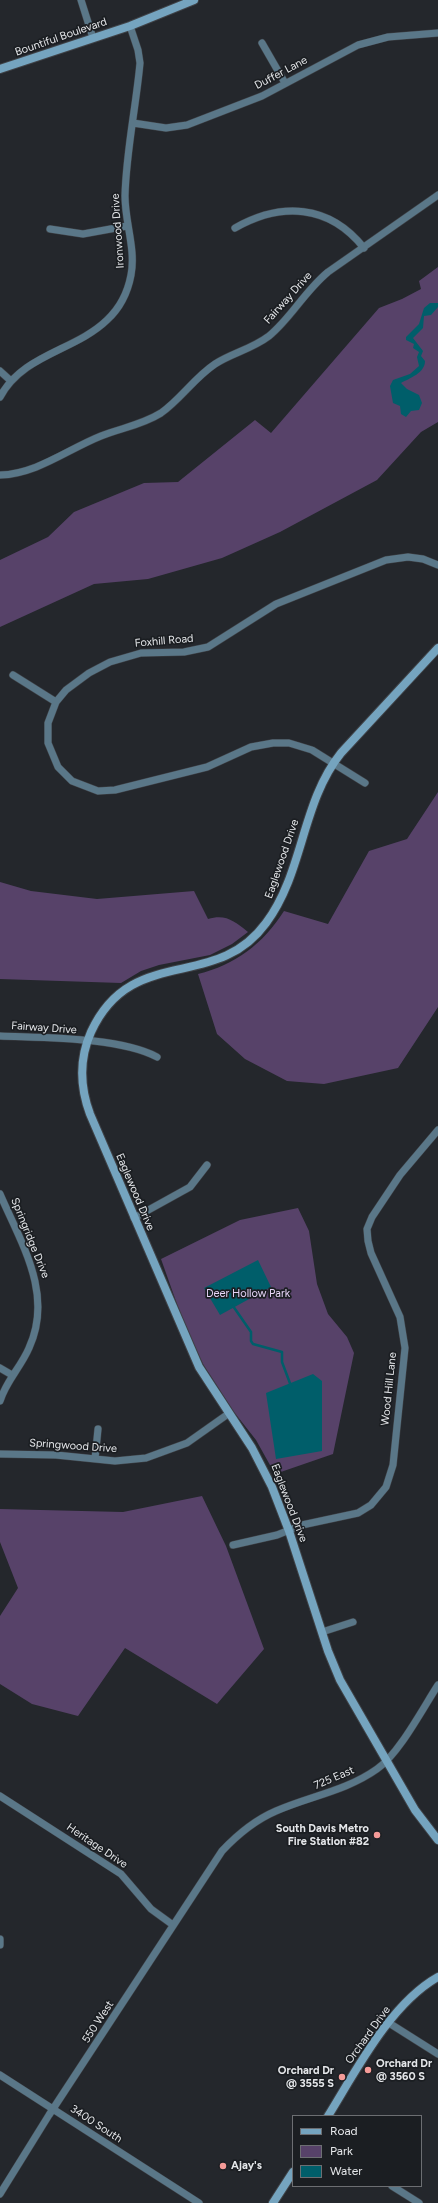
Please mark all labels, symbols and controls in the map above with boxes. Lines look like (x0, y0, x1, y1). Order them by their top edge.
street label: Bountiful Boulevard (13, 15, 109, 59)
street label: Duffer Lane (252, 54, 310, 92)
street label: Ironwood Drive (109, 193, 127, 269)
street label: Fairway Drive (261, 269, 315, 327)
street label: Foxhill Road (134, 632, 194, 650)
street label: Eaglewood Drive (262, 818, 302, 900)
street label: Fairway Drive (11, 1019, 77, 1037)
street label: Eaglewood Drive (113, 1151, 157, 1233)
street label: Springridge Drive (8, 1196, 52, 1280)
park label: Deer Hollow Park (206, 1287, 290, 1301)
street label: Wood Hill Lane (379, 1352, 399, 1426)
street label: Springwood Drive (29, 1436, 117, 1456)
street label: Eaglewood Drive (268, 1462, 310, 1544)
street label: 725 East (312, 1764, 356, 1792)
street label: Heritage Drive (64, 1821, 130, 1871)
place label: South Davis Metro Fire Station #82 (276, 1822, 369, 1848)
marker: South Davis Metro Fire Station #82 (372, 1830, 382, 1840)
street label: 550 West (79, 1998, 117, 2046)
street label: Orchard Drive (343, 2004, 393, 2066)
place label: Orchard Dr @ 3560 S (376, 2057, 432, 2083)
place label: Orchard Dr @ 3555 S (278, 2064, 334, 2090)
marker: Orchard Dr @ 3560 S (363, 2065, 373, 2075)
marker: Orchard Dr @ 3555 S (337, 2072, 347, 2082)
street label: 3400 South (68, 2102, 124, 2146)
legend (292, 2115, 422, 2187)
text: Road (330, 2124, 358, 2138)
text: Park (330, 2144, 353, 2158)
place label: Ajay's (231, 2159, 262, 2173)
marker: Ajay's (218, 2161, 228, 2171)
text: Water (330, 2164, 362, 2178)

